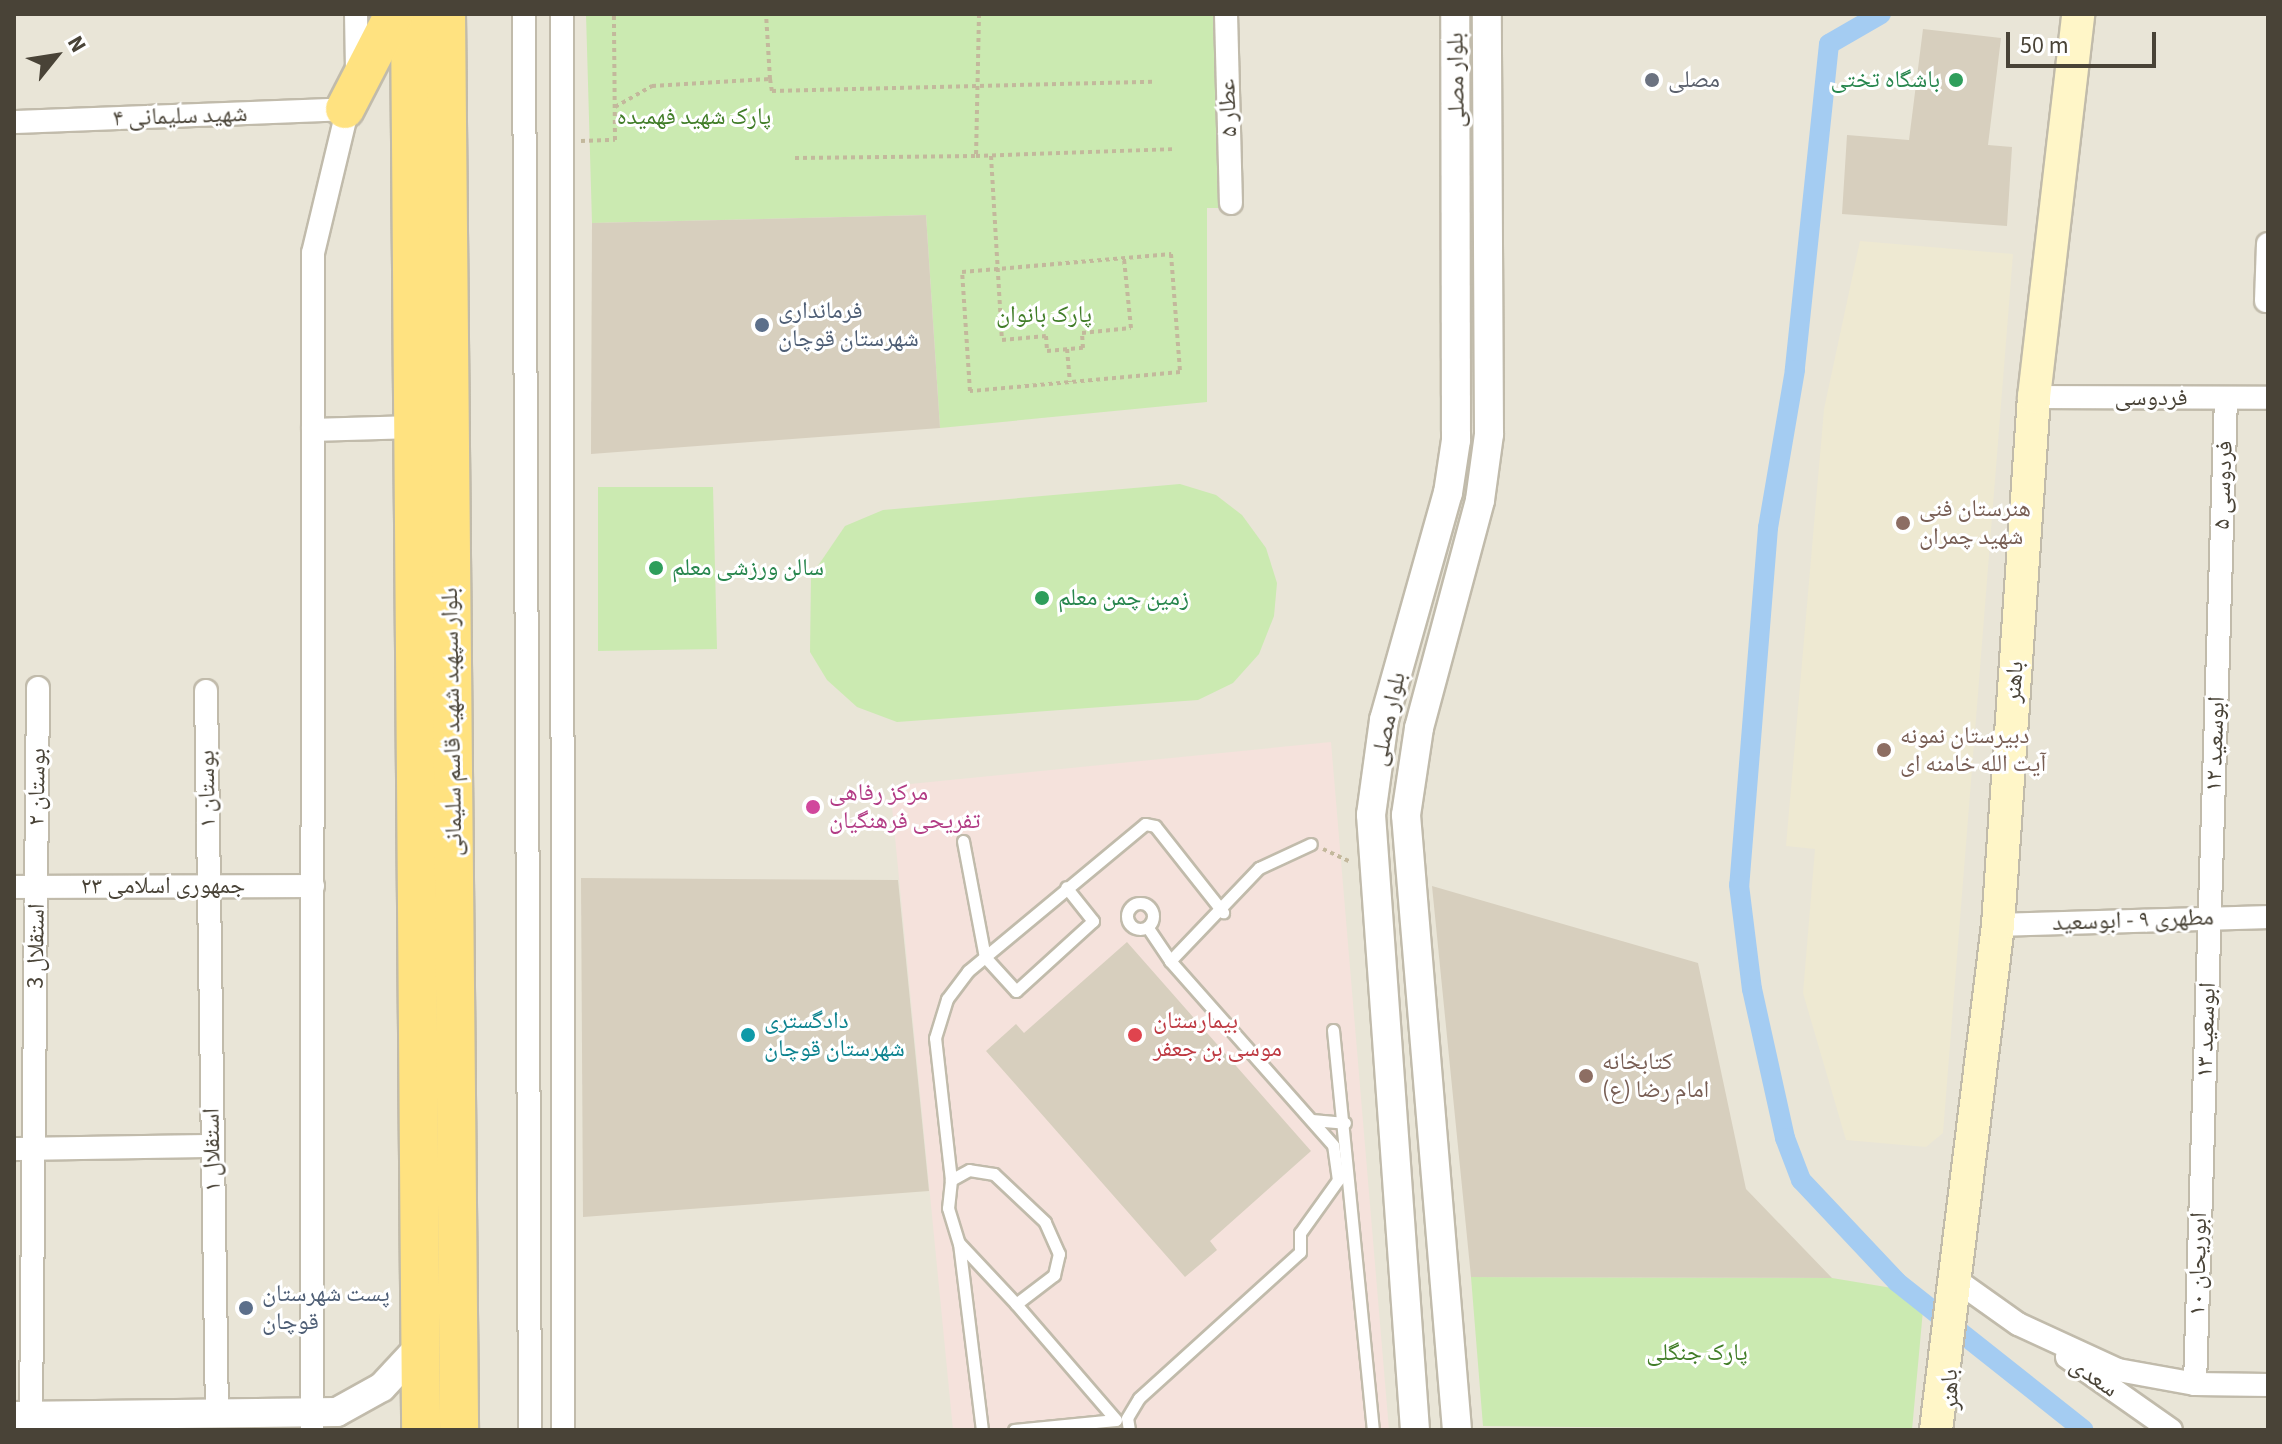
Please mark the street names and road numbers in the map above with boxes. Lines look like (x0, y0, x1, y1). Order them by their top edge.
street label: بلوار مصلی (1441, 32, 1471, 128)
street label: عطار ۵ (1213, 78, 1243, 138)
street label: شهید سلیمانی ۴ (112, 99, 248, 133)
street label: فردوسی (2114, 384, 2188, 412)
street label: فردوسی ۵ (2207, 440, 2239, 530)
street label: بلوار سپهبد شهید قاسم سلیمانی (435, 587, 469, 857)
street label: باهنر (1998, 660, 2030, 704)
street label: بلوار مصلی (1364, 669, 1412, 769)
street label: ابوسعید ۱۲ (2199, 696, 2231, 792)
street label: بوستان ۲ (22, 748, 52, 826)
street label: بوستان ۱ (192, 750, 222, 828)
street label: جمهوری اسلامی ۲۳ (81, 872, 245, 900)
street label: استقلال 3 (21, 903, 51, 989)
street label: مطهری ۹ - ابوسعید (2052, 903, 2214, 937)
street label: ابوسعید ۱۳ (2190, 982, 2222, 1078)
street label: استقلال ۱ (197, 1108, 227, 1192)
street label: ابوریحان ۱۰ (2183, 1212, 2213, 1316)
street label: سعدی (2064, 1350, 2124, 1404)
street label: باهنر (1935, 1369, 1965, 1411)

